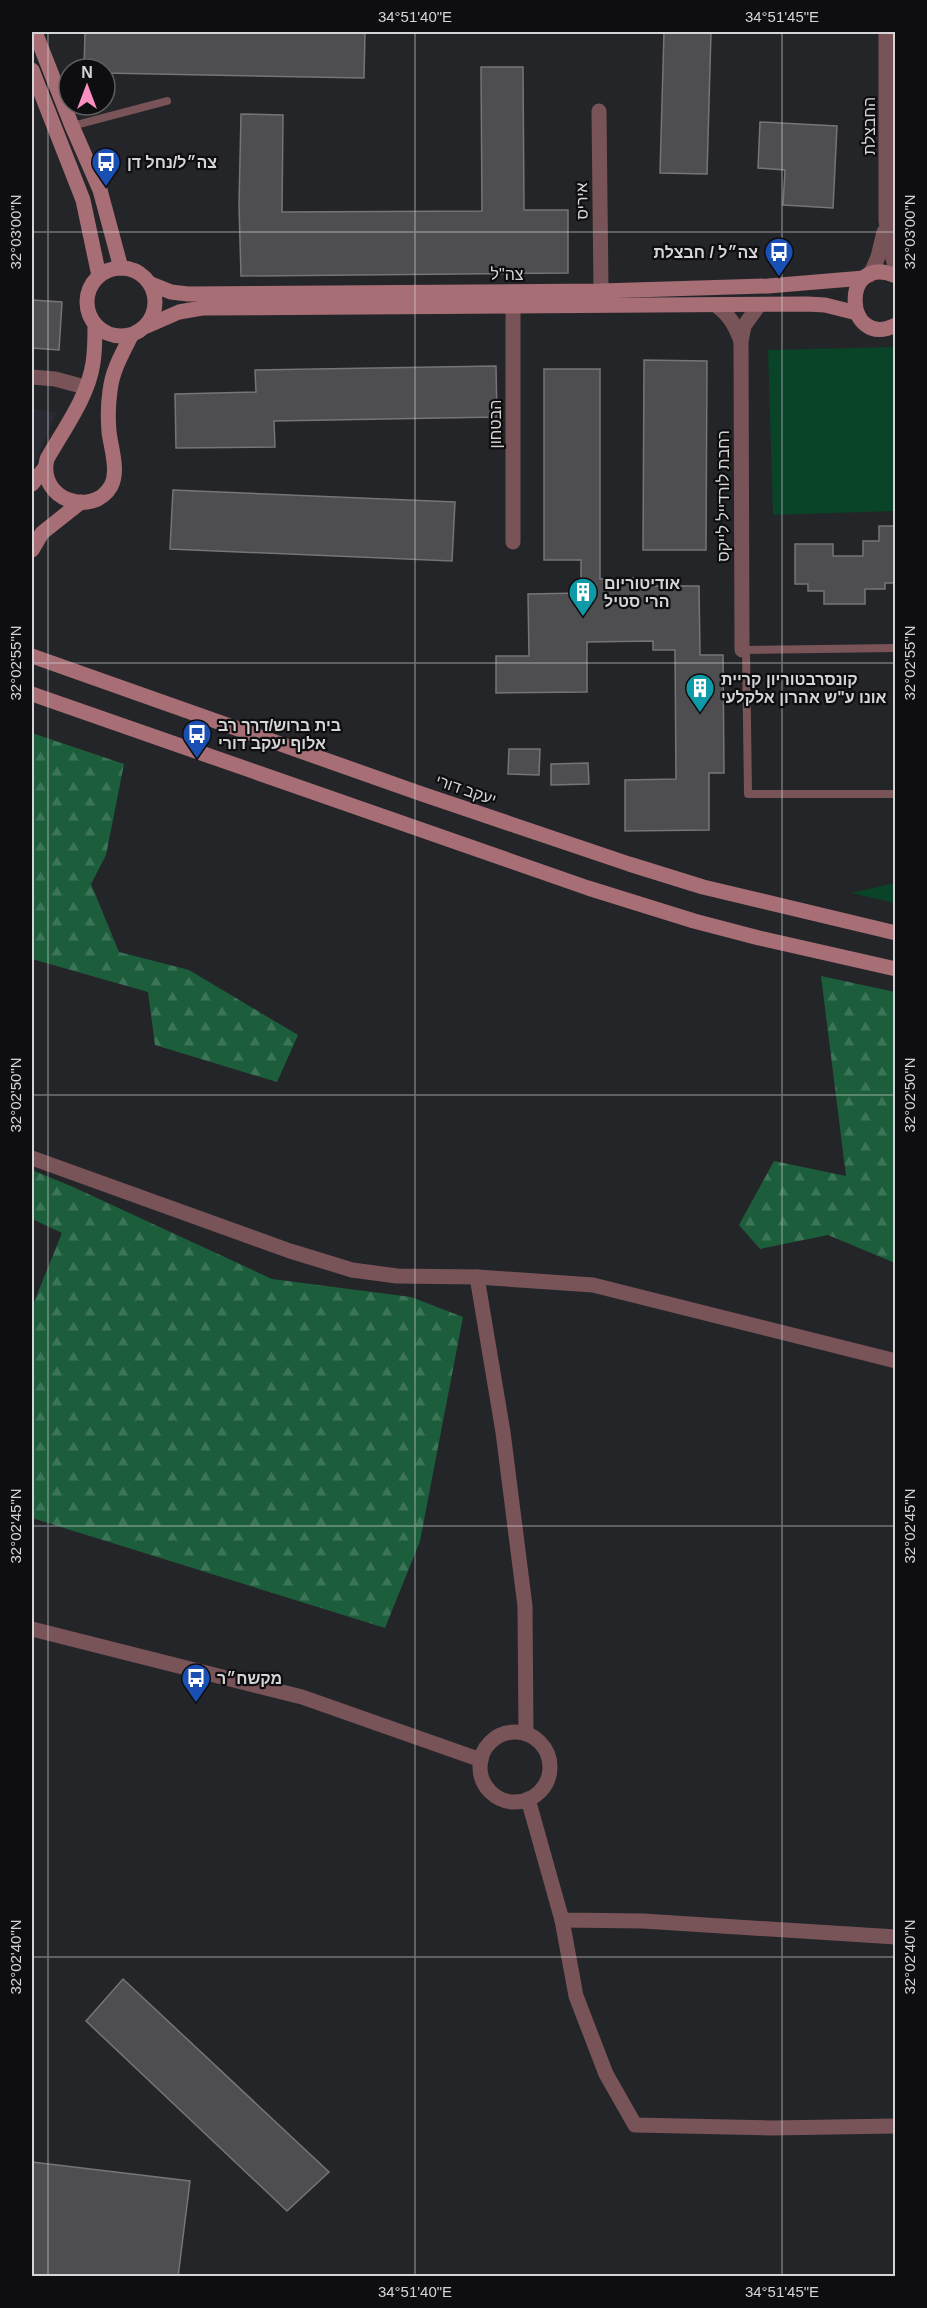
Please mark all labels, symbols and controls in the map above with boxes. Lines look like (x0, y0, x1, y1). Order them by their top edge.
text: 34°51'40"E (378, 8, 452, 25)
text: 34°51'45"E (745, 8, 819, 25)
north arrow (57, 57, 117, 117)
text: N (81, 64, 93, 81)
street label: החבצלת (861, 97, 878, 155)
bus stop icon: צה״ל/נחל דן (90, 146, 122, 188)
place label: צה״ל/נחל דן (127, 154, 217, 171)
street label: איריס (573, 182, 591, 220)
text: 32°03'00"N (7, 194, 24, 270)
text: 32°03'00"N (901, 194, 918, 270)
bus stop icon: צה״ל / חבצלת (763, 236, 795, 278)
place label: צה״ל / חבצלת (653, 244, 758, 261)
street label: צה"ל (490, 266, 524, 283)
street label: הבטחון (487, 400, 504, 449)
street label: רחבת לורדייל לייקס (715, 430, 732, 562)
place label: אודיטוריום הרי סטיל (604, 575, 680, 610)
building icon: אודיטוריום הרי סטיל (567, 576, 599, 618)
text: 32°02'55"N (7, 625, 24, 701)
text: 32°02'55"N (901, 625, 918, 701)
place label: קונסרבטוריון קריית אונו ע"ש אהרון אלקלעי (721, 671, 887, 706)
building icon: קונסרבטוריון קריית אונו ע"ש אהרון אלקלעי (684, 672, 716, 714)
place label: בית ברוש/דרך רב אלוף יעקב דורי (218, 717, 341, 752)
bus stop icon: בית ברוש/דרך רב אלוף יעקב דורי (181, 718, 213, 760)
street label: יעקב דורי (434, 772, 498, 808)
text: 32°02'50"N (7, 1057, 24, 1133)
text: 32°02'50"N (901, 1057, 918, 1133)
text: 32°02'45"N (7, 1488, 24, 1564)
text: 32°02'45"N (901, 1488, 918, 1564)
bus stop icon: מקשח״ר (180, 1662, 212, 1704)
place label: מקשח״ר (217, 1670, 282, 1687)
text: 32°02'40"N (7, 1919, 24, 1995)
text: 32°02'40"N (901, 1919, 918, 1995)
text: 34°51'40"E (378, 2283, 452, 2300)
text: 34°51'45"E (745, 2283, 819, 2300)

